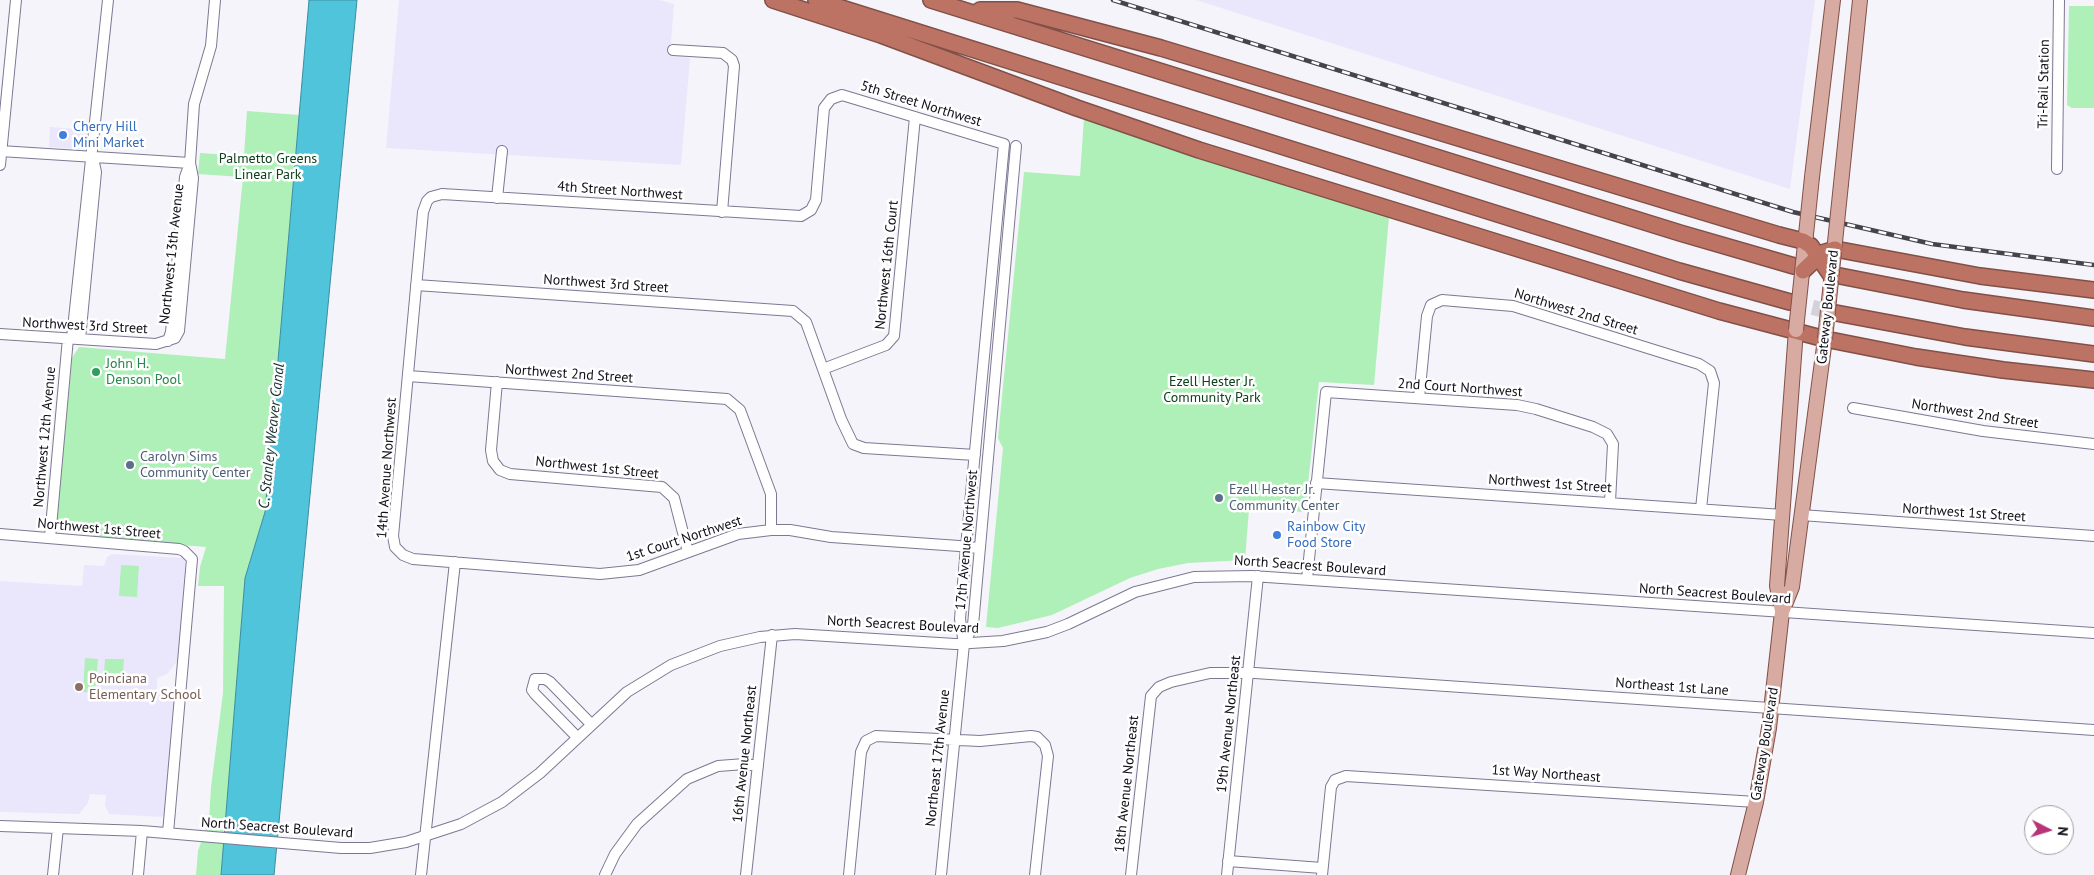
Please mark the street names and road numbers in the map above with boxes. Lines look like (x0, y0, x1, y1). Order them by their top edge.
street label: Tri-Rail Station (2035, 39, 2053, 129)
street label: 5th Street Northwest (858, 78, 984, 130)
street label: 4th Street Northwest (557, 178, 683, 204)
street label: Northwest 13th Avenue (156, 183, 188, 325)
street label: Northwest 16th Court (872, 199, 902, 331)
street label: Gateway Boulevard (1814, 249, 1842, 365)
street label: Northwest 3rd Street (543, 271, 669, 297)
street label: Northwest 2nd Street (1512, 285, 1640, 339)
street label: Northwest 3rd Street (22, 314, 148, 338)
street label: Northwest 2nd Street (504, 361, 634, 387)
street label: Northwest 12th Avenue (30, 366, 60, 508)
street label: 2nd Court Northwest (1397, 375, 1523, 401)
street label: Northwest 2nd Street (1910, 396, 2040, 432)
street label: 14th Avenue Northwest (374, 397, 400, 539)
street label: Northwest 1st Street (535, 453, 659, 483)
street label: 17th Avenue Northwest (952, 469, 982, 611)
street label: Northwest 1st Street (1488, 471, 1612, 497)
street label: Northwest 1st Street (1902, 500, 2026, 526)
street label: 1st Court Northwest (624, 512, 744, 566)
street label: Northwest 1st Street (37, 515, 161, 543)
street label: North Seacrest Boulevard (1233, 552, 1387, 580)
street label: North Seacrest Boulevard (1638, 580, 1792, 608)
street label: North Seacrest Boulevard (826, 613, 980, 637)
street label: 19th Avenue Northeast (1213, 654, 1245, 794)
street label: Northeast 1st Lane (1615, 675, 1729, 699)
street label: 16th Avenue Northeast (729, 684, 761, 824)
street label: Gateway Boulevard (1748, 686, 1782, 802)
street label: Northeast 17th Avenue (922, 689, 954, 827)
street label: 18th Avenue Northeast (1111, 714, 1143, 854)
street label: 1st Way Northeast (1491, 762, 1601, 786)
street label: North Seacrest Boulevard (200, 814, 354, 842)

